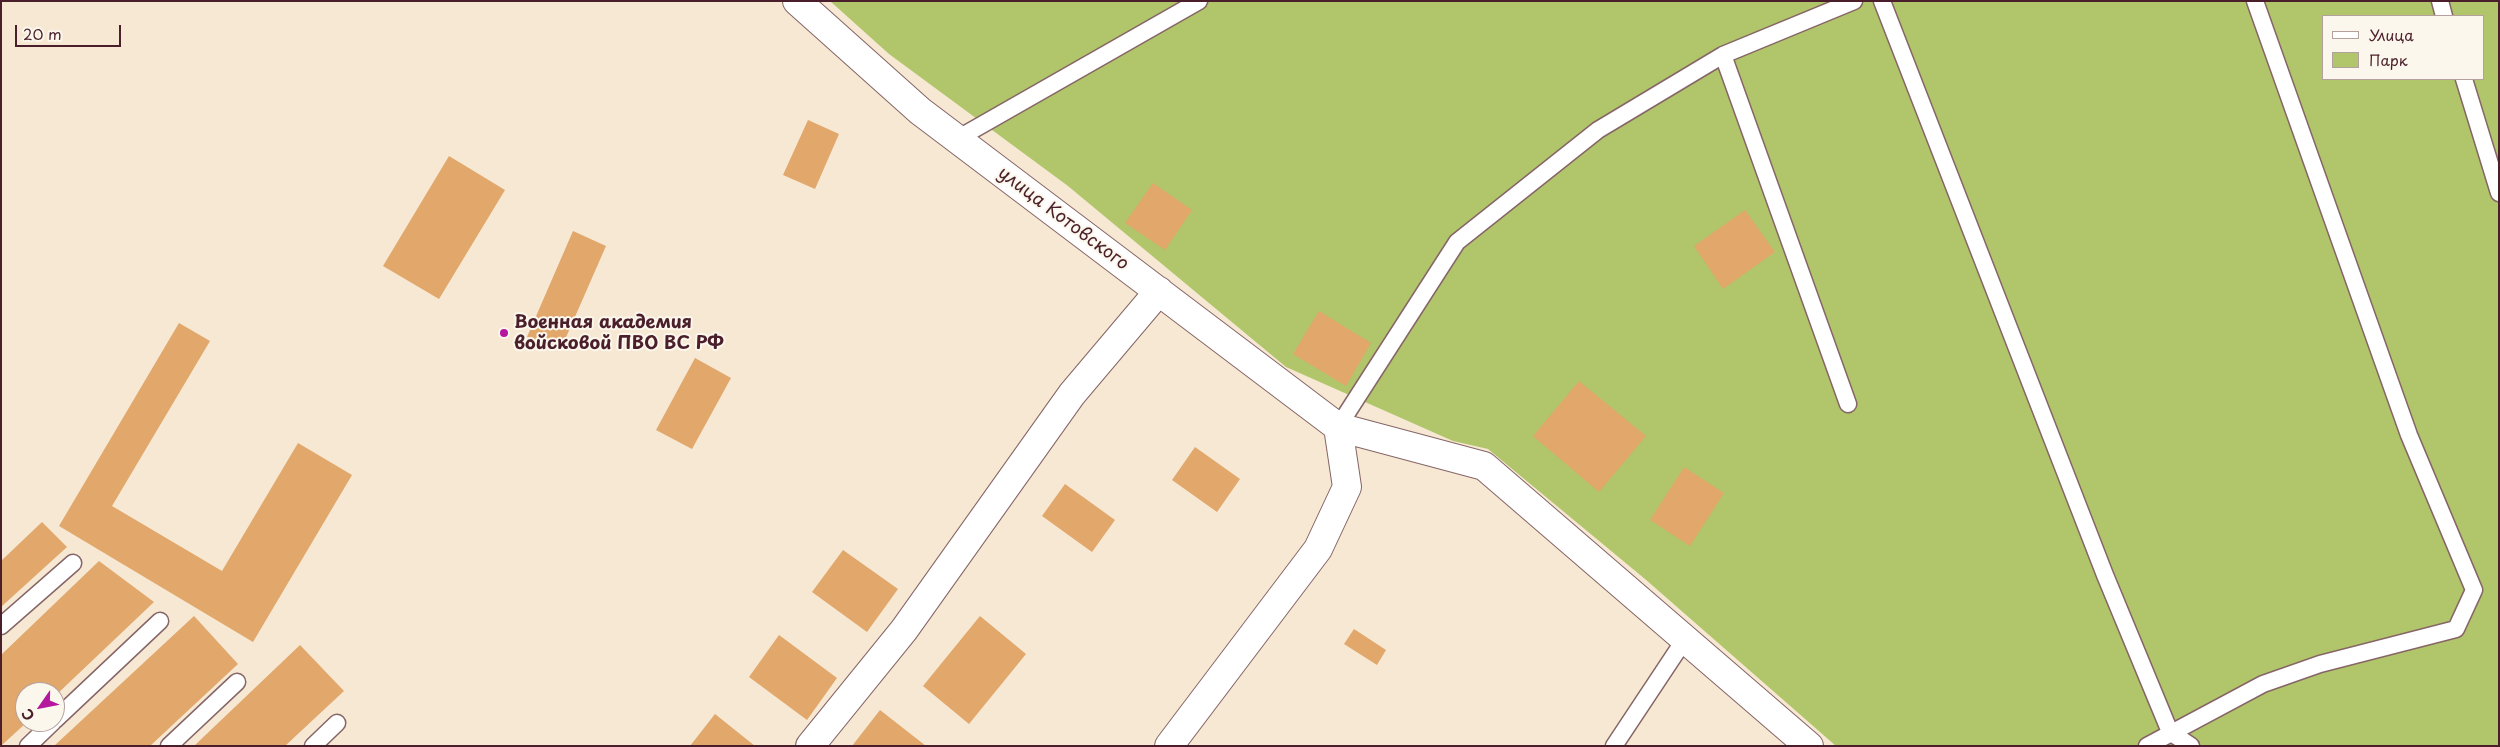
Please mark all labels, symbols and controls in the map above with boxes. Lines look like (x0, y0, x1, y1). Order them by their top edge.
scale bar (18, 15, 124, 47)
legend (2322, 15, 2485, 80)
text: 20 m (23, 22, 62, 45)
text: Улица (2369, 23, 2414, 46)
text: Парк (2369, 48, 2408, 71)
street label: улица Котовского (993, 163, 1133, 275)
place label: Военная академия войсковой ПВО ВС РФ (514, 312, 724, 354)
marker: Военная академия войсковой ПВО ВС РФ (498, 327, 510, 339)
north arrow (15, 682, 65, 732)
text: С (16, 705, 40, 725)

